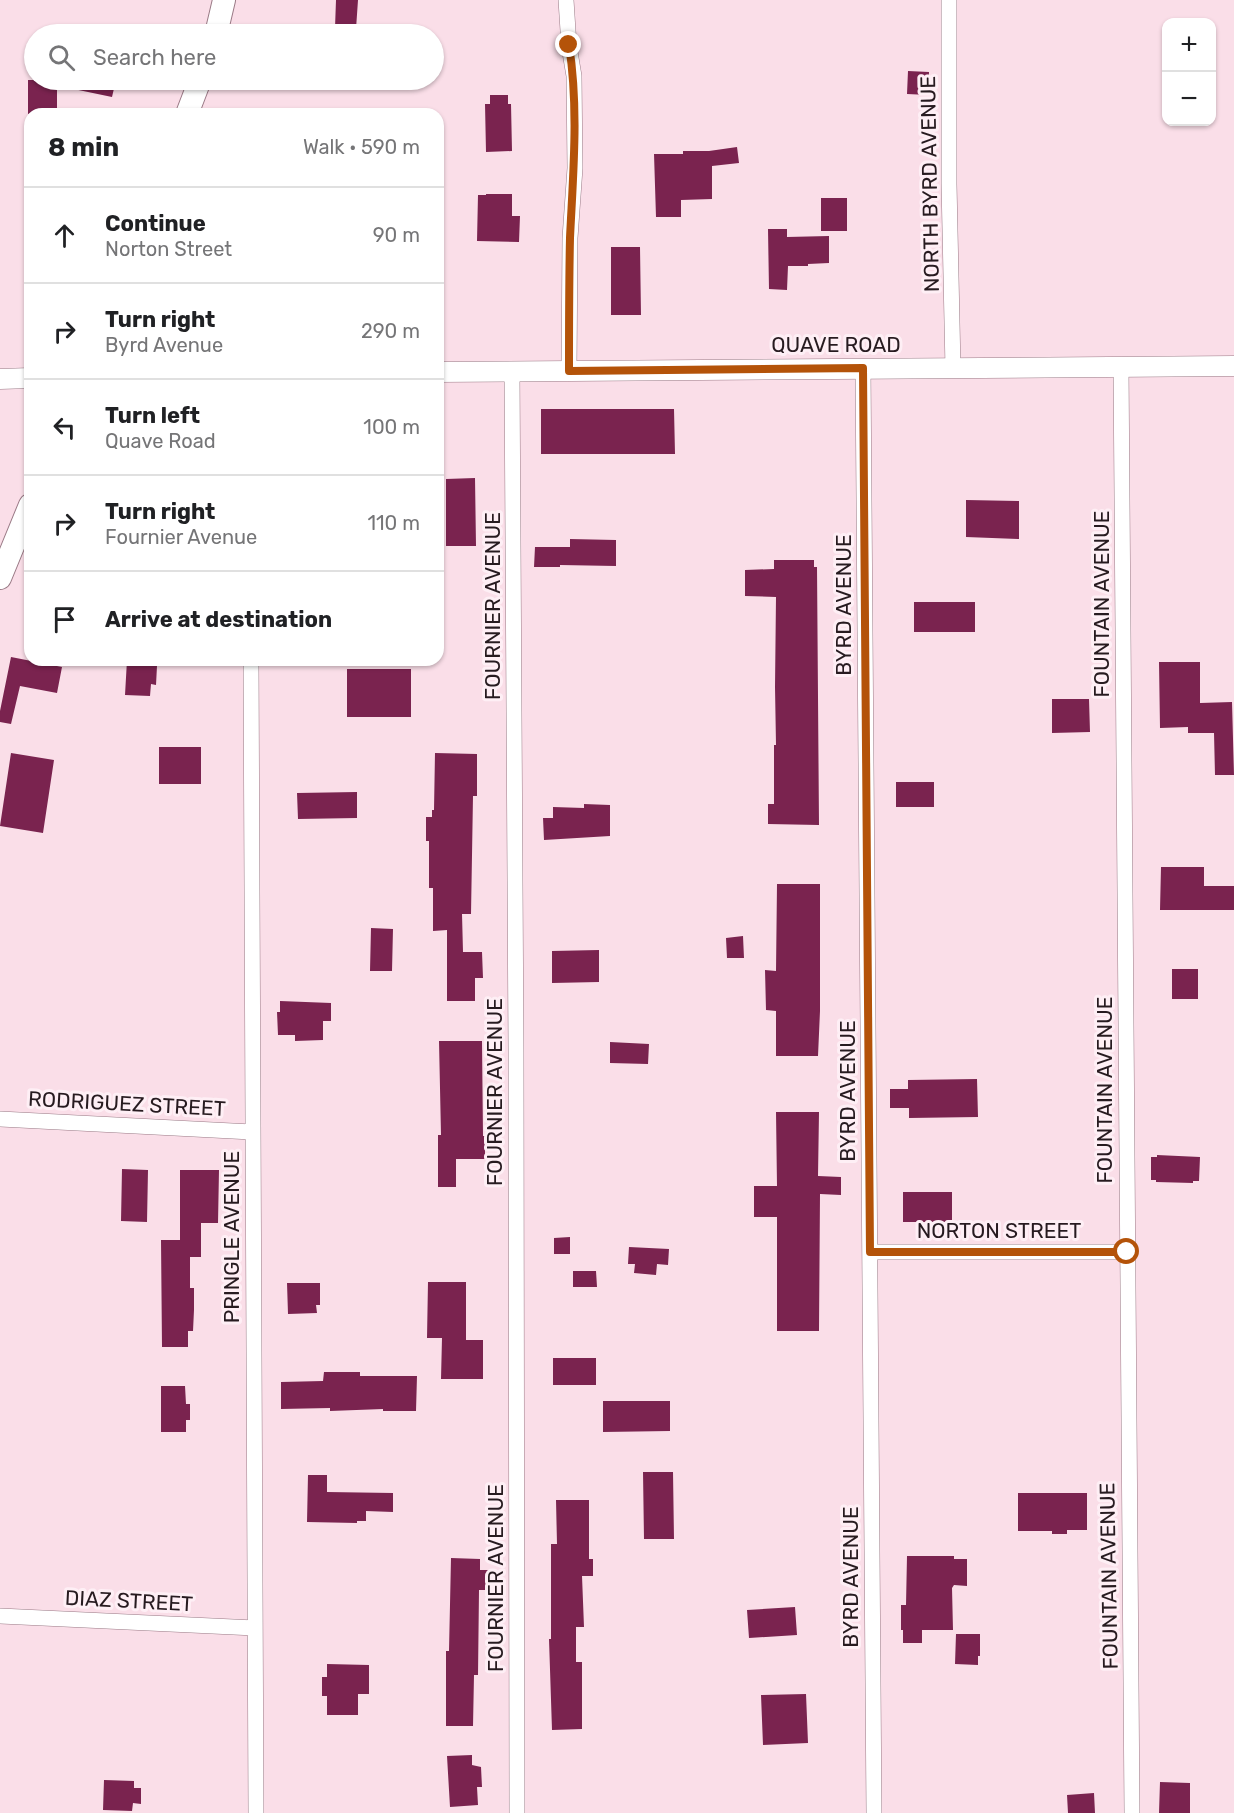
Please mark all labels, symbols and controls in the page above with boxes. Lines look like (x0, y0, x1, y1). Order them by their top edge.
map controls (1162, 18, 1216, 126)
button: + (1162, 18, 1216, 72)
search box (24, 24, 444, 90)
route end (555, 31, 581, 57)
icon: search (45, 41, 78, 74)
text: Search here (93, 44, 216, 71)
button: − (1162, 72, 1216, 126)
street label: NORTH BYRD AVENUE (915, 76, 944, 292)
text: 8 min (48, 132, 119, 163)
text: Walk · 590 m (303, 135, 420, 159)
text: Continue (105, 210, 206, 237)
icon: ahead (48, 219, 81, 252)
text: 90 m (373, 223, 420, 247)
text: Norton Street (105, 237, 232, 261)
text: Turn right (105, 306, 215, 333)
icon: right (48, 315, 81, 348)
text: 290 m (361, 319, 420, 343)
street label: QUAVE ROAD (771, 332, 901, 357)
text: Byrd Avenue (105, 333, 223, 357)
text: Turn left (105, 402, 200, 429)
icon: left (48, 411, 81, 444)
text: 100 m (363, 415, 420, 439)
text: Quave Road (105, 429, 216, 453)
text: Turn right (105, 498, 215, 525)
icon: right (48, 507, 81, 540)
text: 110 m (368, 511, 420, 535)
street label: FOUNTAIN AVENUE (1089, 511, 1114, 697)
street label: FOURNIER AVENUE (480, 512, 505, 700)
text: Fournier Avenue (105, 525, 257, 549)
street label: BYRD AVENUE (831, 534, 856, 676)
icon: arrive (48, 603, 81, 636)
text: Arrive at destination (105, 606, 332, 633)
street label: FOUNTAIN AVENUE (1092, 997, 1117, 1183)
street label: FOURNIER AVENUE (482, 998, 507, 1186)
street label: BYRD AVENUE (835, 1020, 860, 1162)
street label: RODRIGUEZ STREET (28, 1086, 226, 1121)
street label: PRINGLE AVENUE (219, 1151, 244, 1323)
street label: NORTON STREET (917, 1218, 1081, 1243)
route start (1113, 1238, 1139, 1264)
street label: FOUNTAIN AVENUE (1094, 1482, 1123, 1670)
street label: FOURNIER AVENUE (483, 1484, 508, 1672)
street label: BYRD AVENUE (838, 1506, 863, 1648)
street label: DIAZ STREET (64, 1585, 194, 1616)

